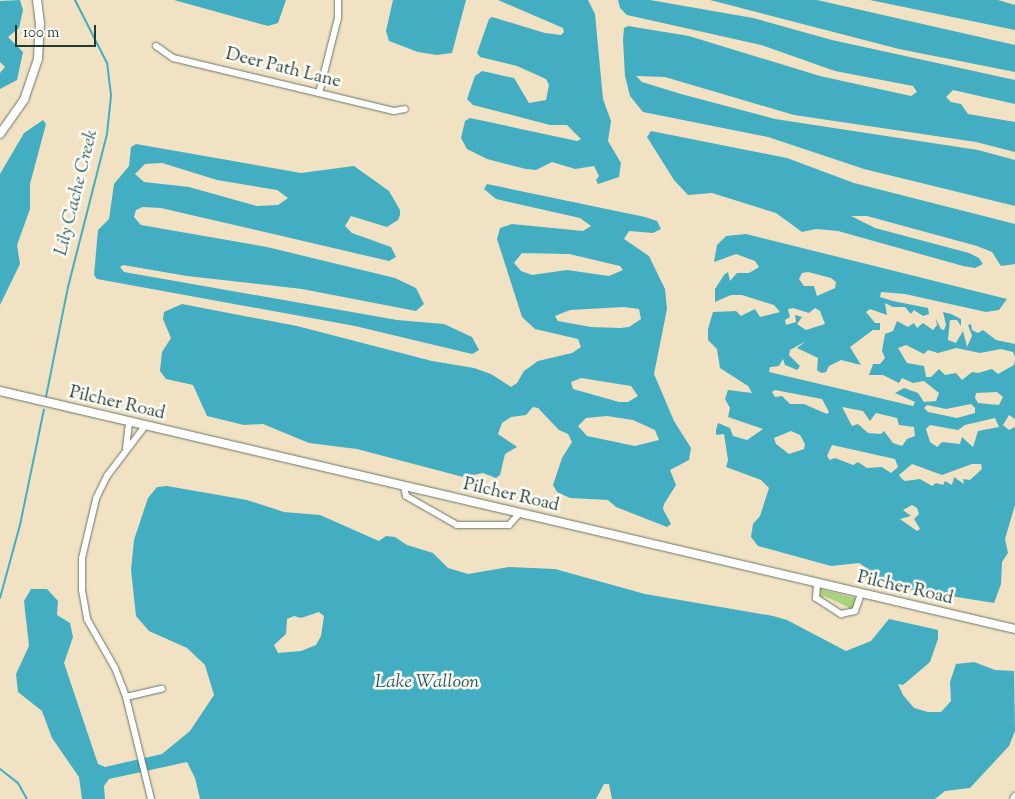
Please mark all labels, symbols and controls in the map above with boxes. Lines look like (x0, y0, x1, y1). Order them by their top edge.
scale bar (18, 15, 99, 47)
text: 100 m (23, 23, 59, 44)
street label: Deer Path Lane (223, 44, 343, 94)
water label: Lily Cache Creek (50, 128, 104, 258)
street label: Pilcher Road (67, 382, 167, 426)
street label: Pilcher Road (461, 474, 561, 518)
street label: Pilcher Road (855, 567, 955, 611)
water label: Lake Walloon (375, 672, 479, 694)

